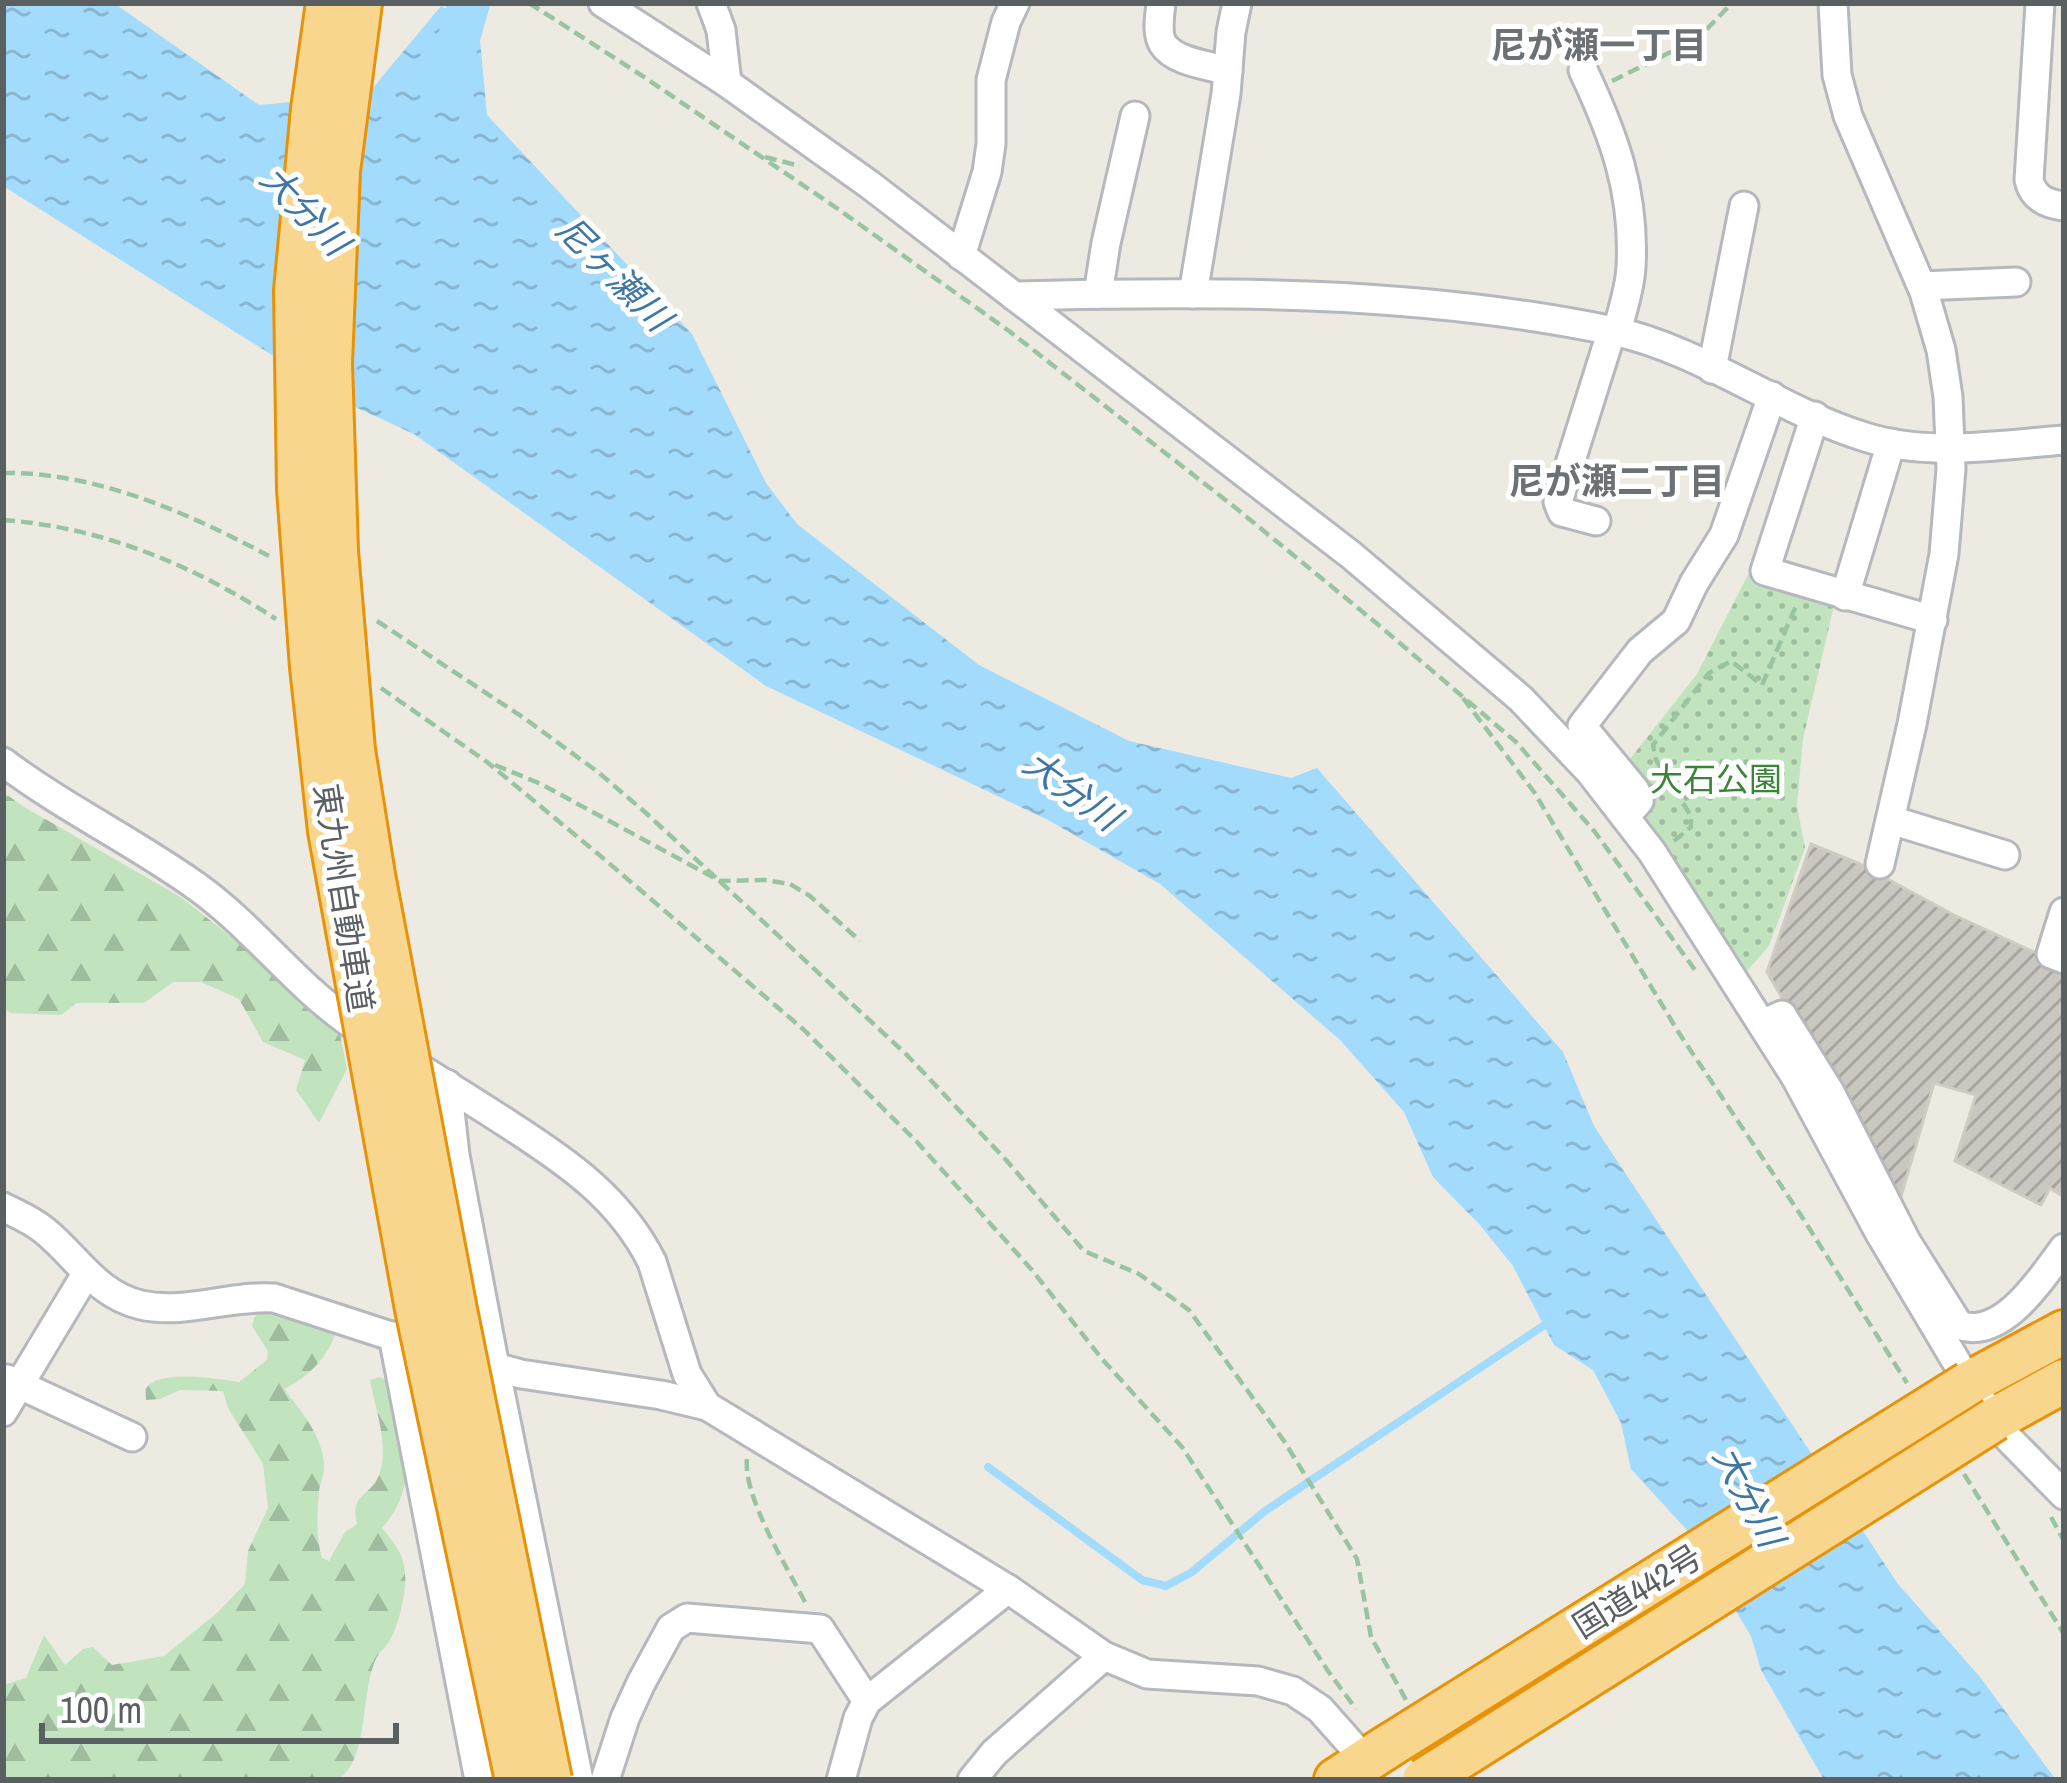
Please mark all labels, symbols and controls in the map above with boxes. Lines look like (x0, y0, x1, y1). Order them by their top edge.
district label: 尼が瀬一丁目 (1491, 21, 1707, 69)
water label: 大分川 (250, 154, 363, 268)
water label: 尼ヶ瀬川 (546, 205, 685, 344)
district label: 尼が瀬二丁目 (1509, 457, 1725, 505)
water label: 大分川 (1014, 739, 1133, 844)
park label: 大石公園 (1650, 757, 1782, 801)
street label: 東九州自動車道 (304, 780, 384, 1016)
water label: 大分川 (1702, 1437, 1797, 1558)
street label: 国道442号 (1564, 1534, 1710, 1648)
scale bar (42, 1669, 396, 1743)
text: 100 m (60, 1686, 142, 1734)

